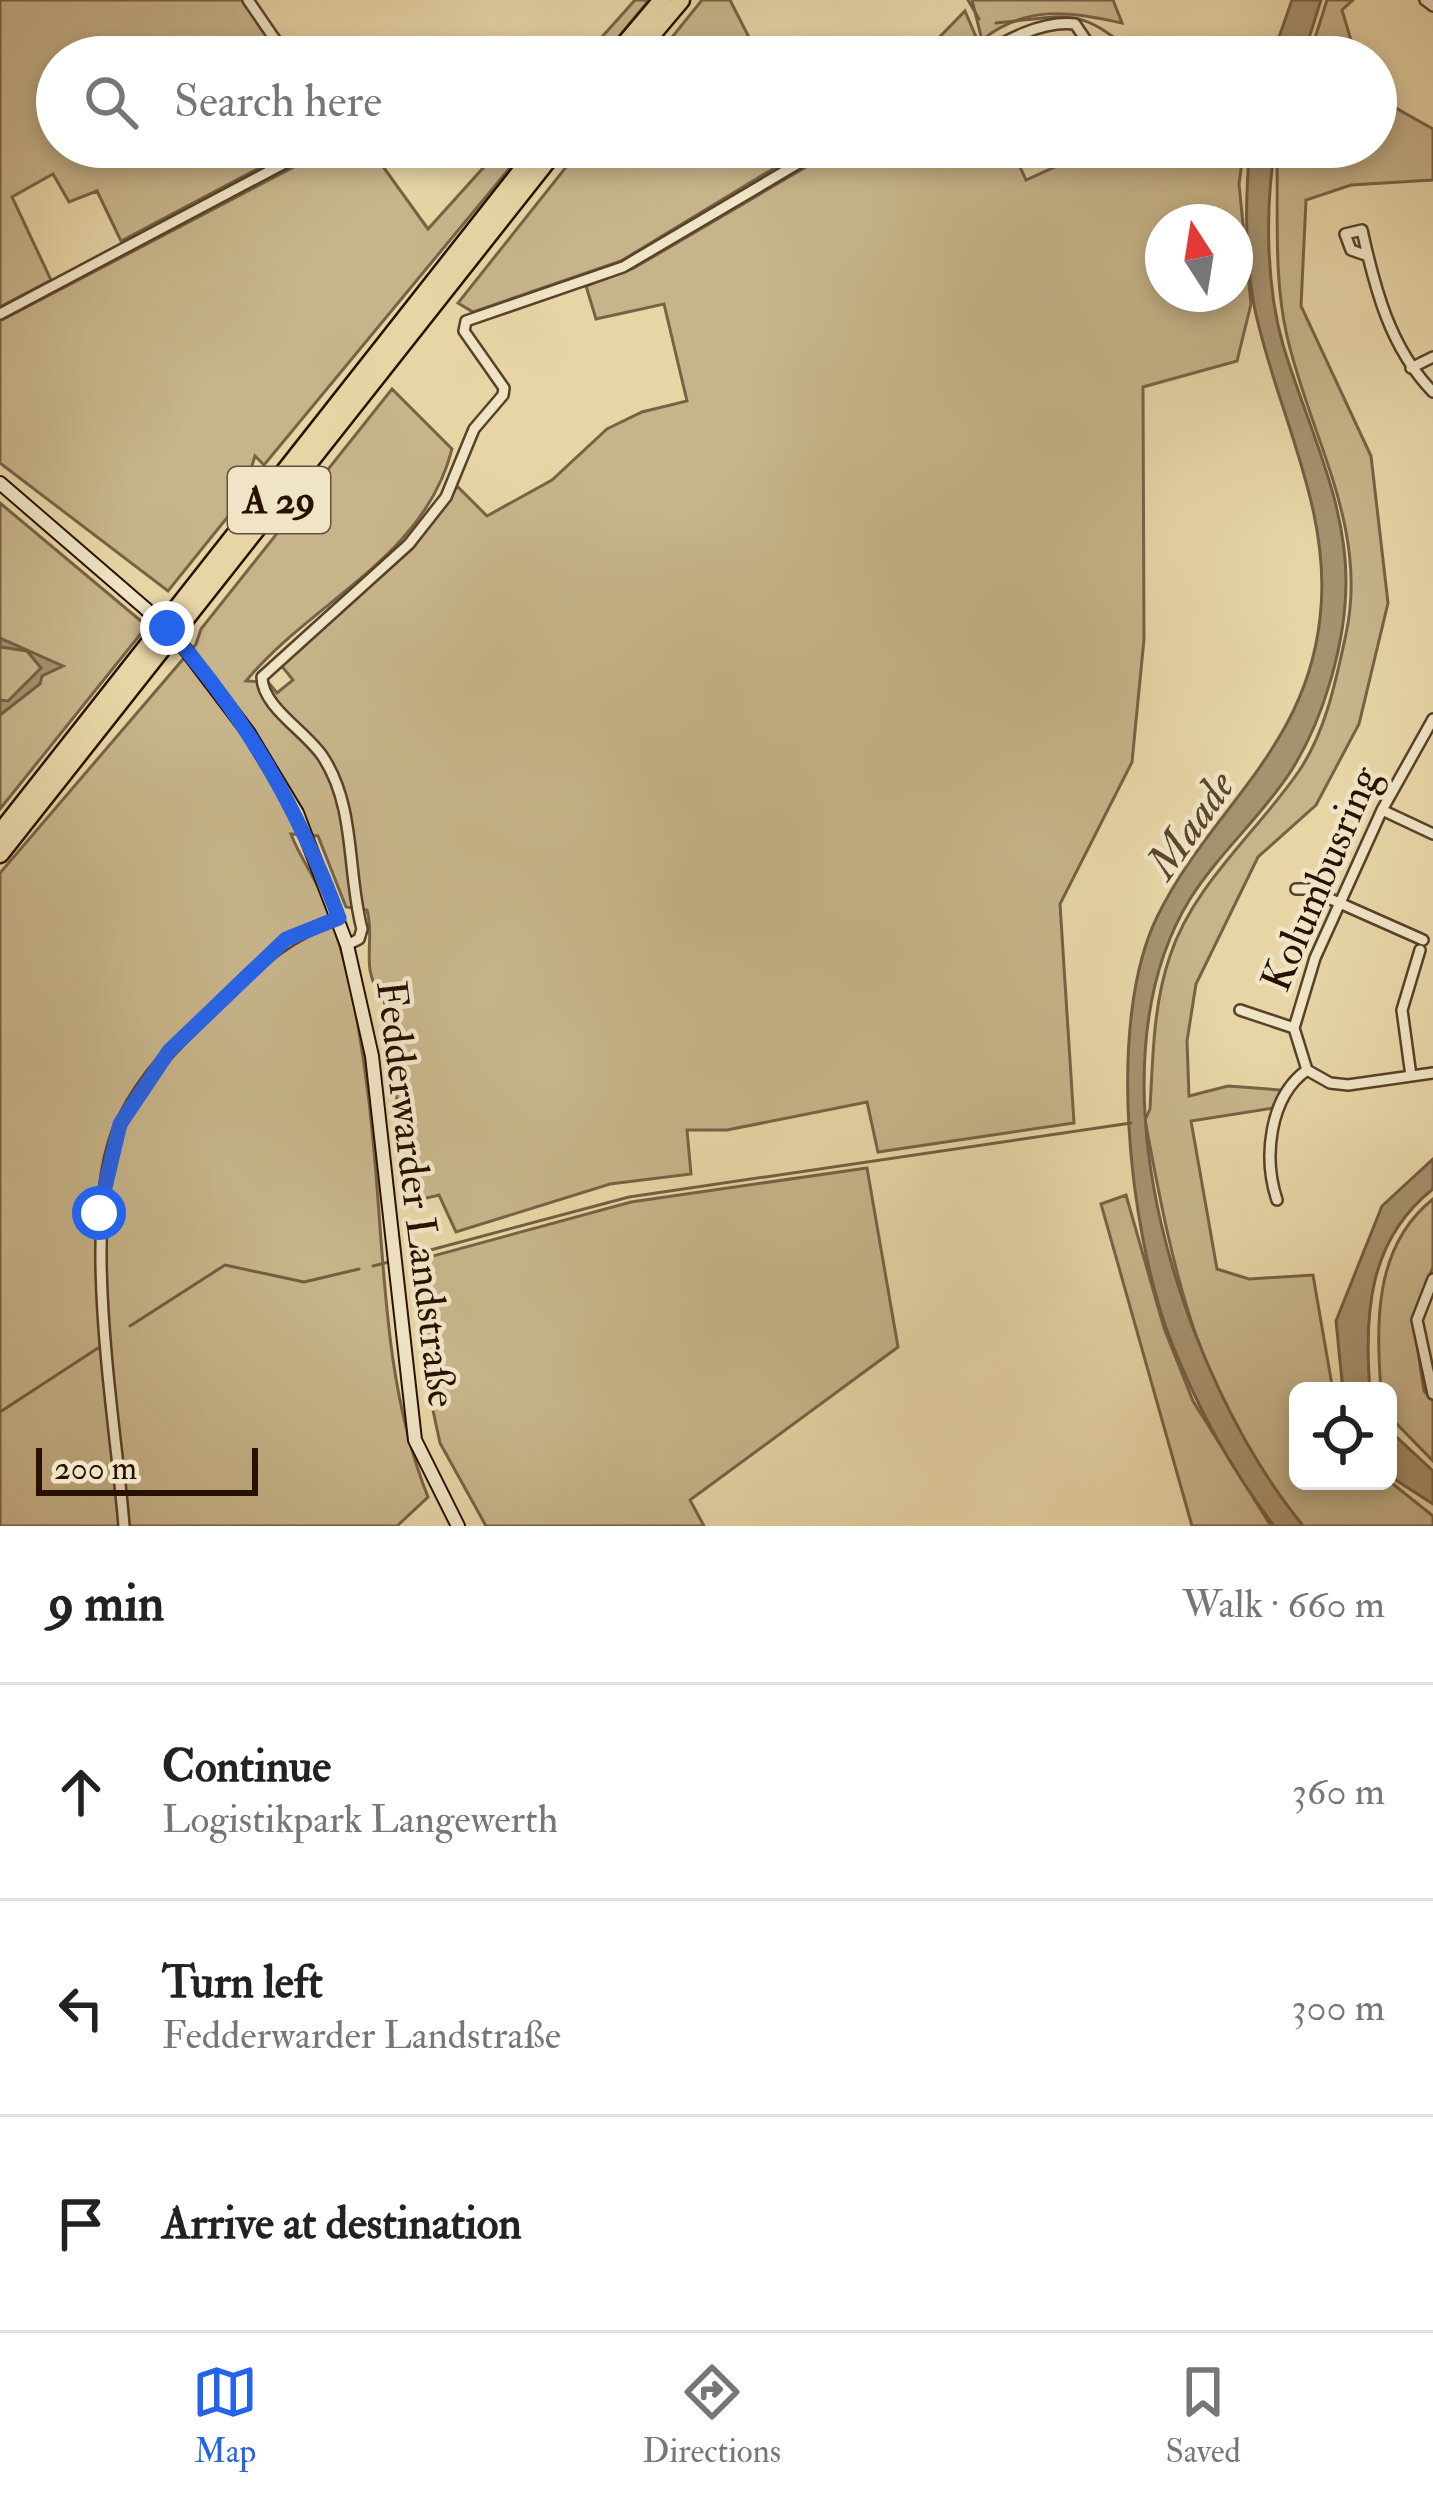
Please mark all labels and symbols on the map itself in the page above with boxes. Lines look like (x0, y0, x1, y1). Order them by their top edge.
north arrow (1145, 204, 1253, 312)
road number: A 29 (228, 467, 330, 533)
route end (140, 601, 194, 655)
street label: Kolumbusring (1250, 758, 1392, 999)
water label: Maade (1132, 759, 1249, 892)
street label: Fedderwarder Landstraße (364, 978, 468, 1410)
route start (72, 1186, 126, 1240)
scale bar (36, 1442, 258, 1495)

